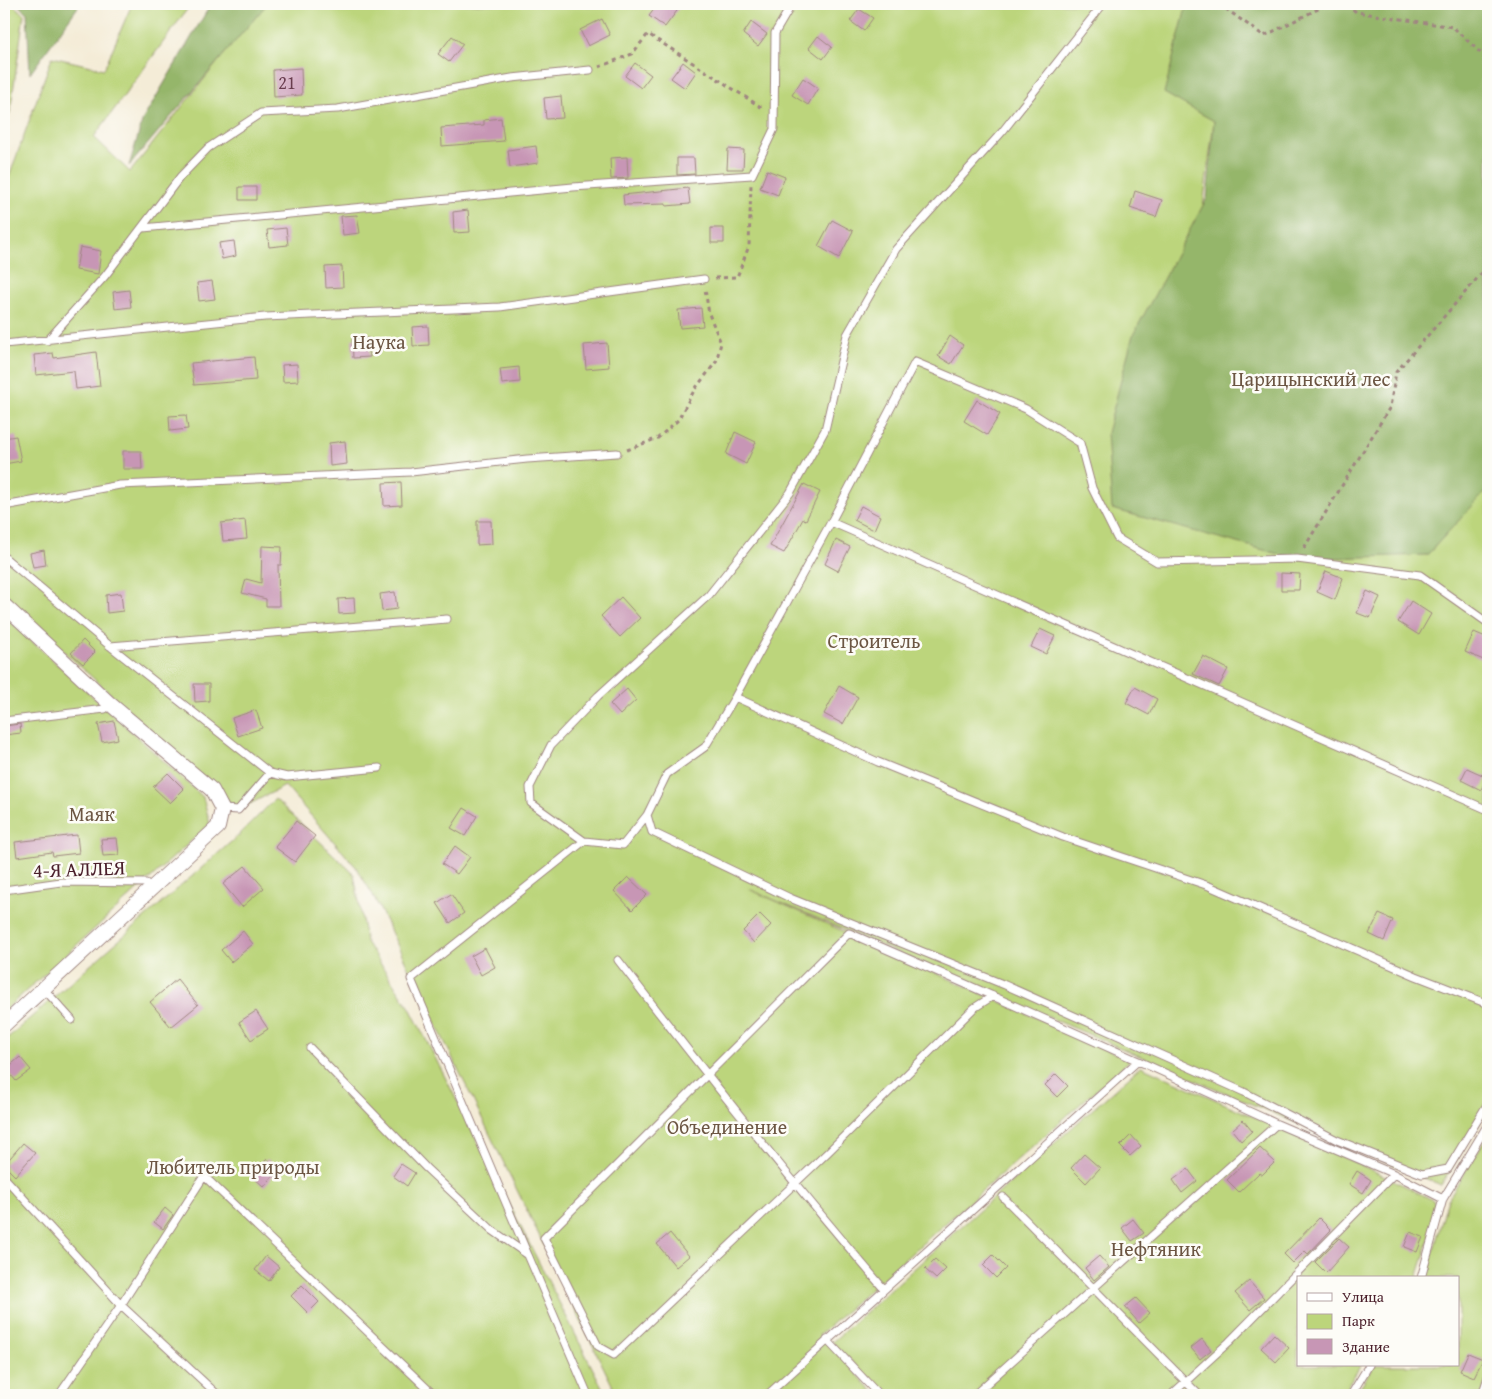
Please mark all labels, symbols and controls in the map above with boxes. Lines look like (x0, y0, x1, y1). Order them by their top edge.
house number: 21 (278, 69, 296, 96)
park label: Наука (353, 327, 406, 356)
park label: Царицынский лес (1232, 364, 1391, 393)
park label: Строитель (828, 626, 920, 655)
park label: Маяк (69, 799, 115, 828)
street label: 4-Я АЛЛЕЯ (32, 852, 126, 885)
park label: Объединение (667, 1112, 787, 1141)
park label: Любитель природы (146, 1152, 320, 1181)
park label: Нефтяник (1111, 1234, 1201, 1263)
legend (1297, 1276, 1460, 1366)
text: Улица (1342, 1286, 1385, 1307)
text: Парк (1342, 1310, 1375, 1331)
text: Здание (1342, 1336, 1390, 1357)

